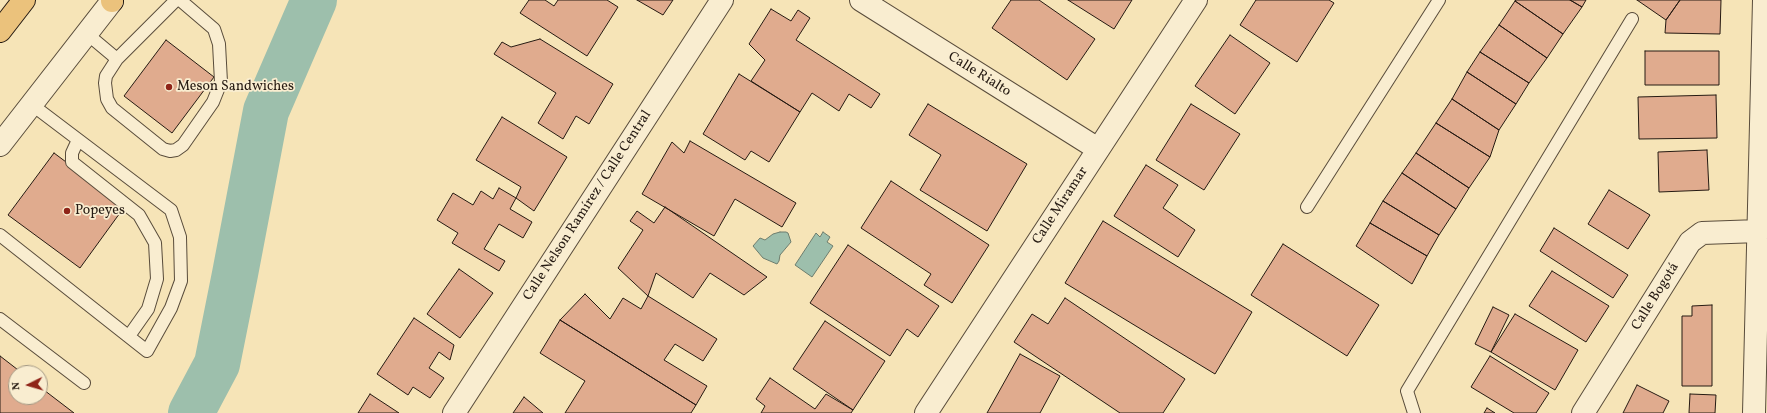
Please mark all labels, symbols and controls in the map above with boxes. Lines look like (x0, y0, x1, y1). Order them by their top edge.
street label: Calle Rialto (944, 49, 1014, 101)
place label: Meson Sandwiches (177, 79, 294, 95)
marker: Meson Sandwiches (164, 82, 174, 92)
street label: Calle Nelson Ramírez / Calle Central (520, 108, 656, 304)
street label: Calle Miramar (1030, 164, 1092, 248)
place label: Popeyes (75, 203, 125, 219)
marker: Popeyes (62, 206, 72, 216)
street label: Calle Bogotá (1629, 260, 1683, 334)
north arrow (8, 365, 48, 405)
text: N (9, 381, 24, 391)

